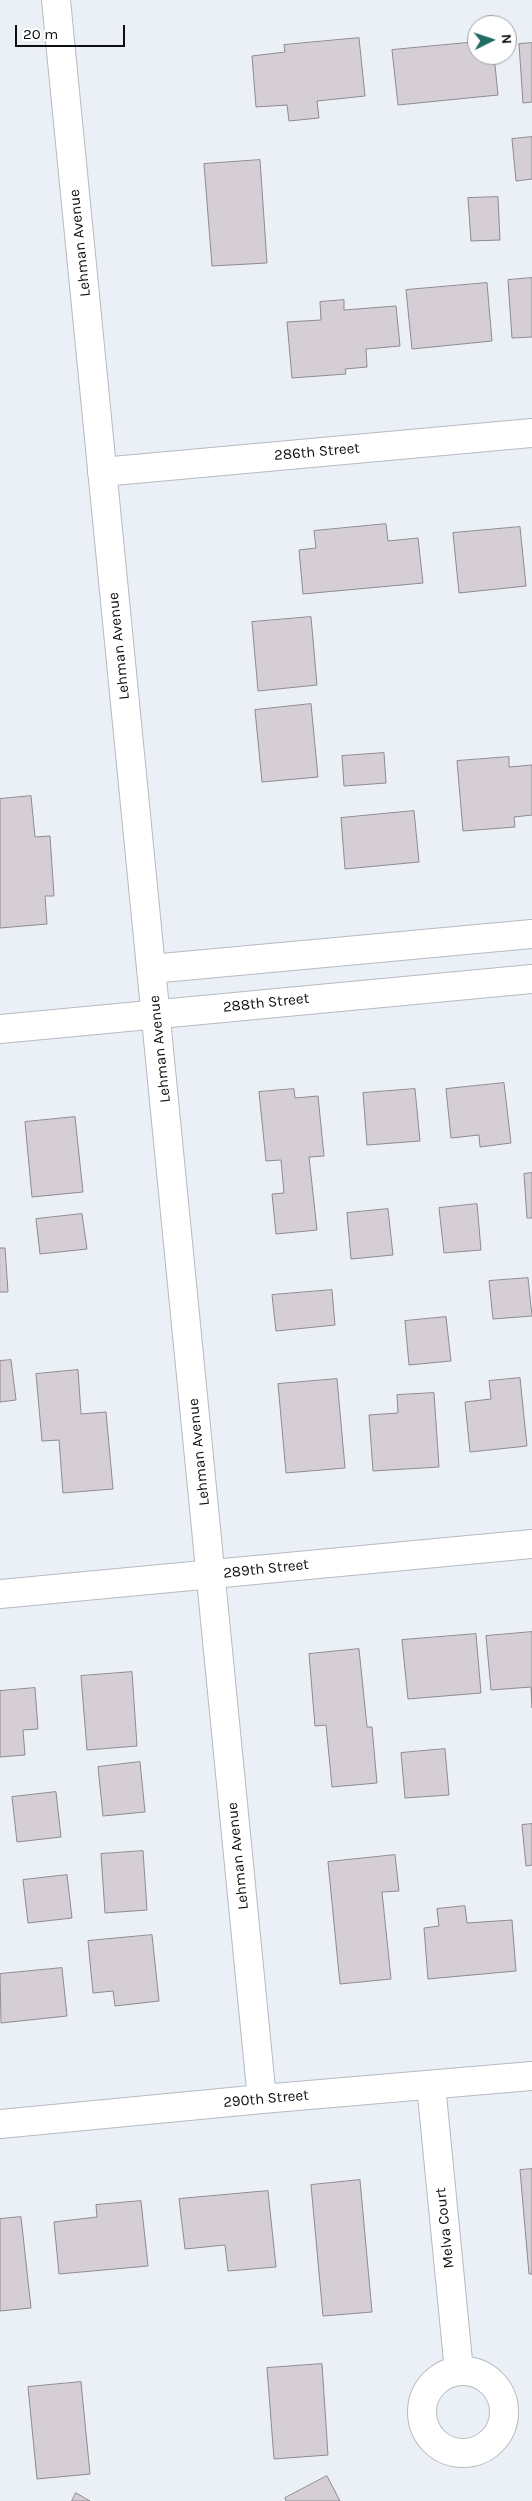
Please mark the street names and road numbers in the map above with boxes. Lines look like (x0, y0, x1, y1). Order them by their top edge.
street label: Lehman Avenue (65, 188, 95, 298)
street label: 286th Street (273, 439, 361, 465)
street label: Lehman Avenue (104, 591, 134, 701)
street label: 288th Street (222, 990, 310, 1016)
street label: Lehman Avenue (145, 994, 175, 1104)
street label: Lehman Avenue (184, 1397, 214, 1507)
street label: 289th Street (222, 1556, 310, 1582)
street label: Lehman Avenue (223, 1801, 253, 1911)
street label: 290th Street (223, 2086, 309, 2112)
street label: Melva Court (432, 2187, 458, 2269)

